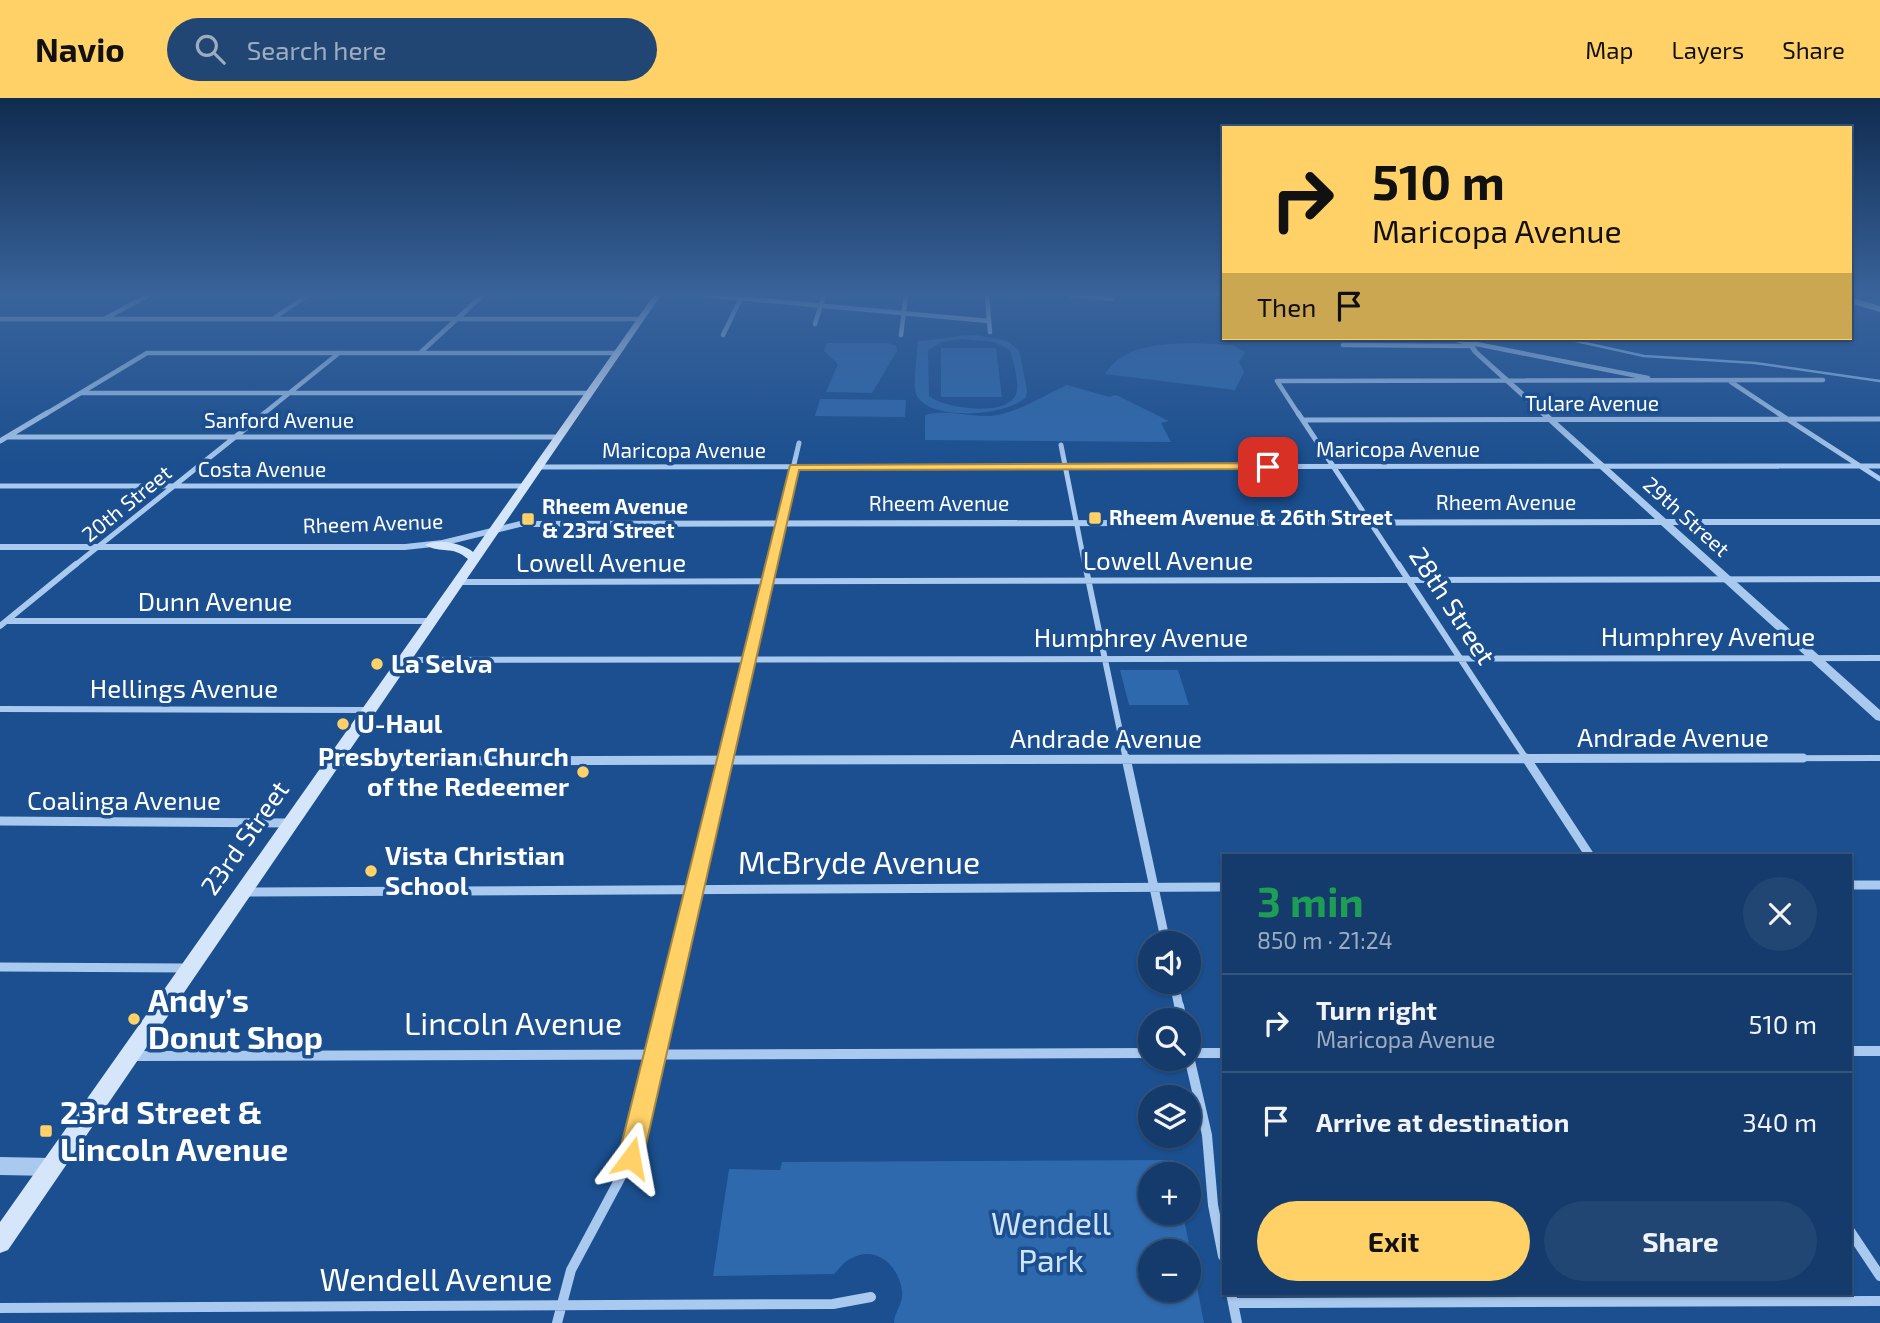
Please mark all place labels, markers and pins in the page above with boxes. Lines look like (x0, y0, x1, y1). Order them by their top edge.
pin (1238, 437, 1298, 497)
place label: Rheem Avenue & 23rd Street (542, 493, 688, 542)
place label: Rheem Avenue & 26th Street (1109, 504, 1393, 529)
marker: Rheem Avenue & 26th Street (1087, 510, 1103, 526)
marker: Rheem Avenue & 23rd Street (520, 511, 536, 527)
place label: La Selva (391, 647, 493, 678)
marker: La Selva (369, 656, 385, 672)
place label: U-Haul (357, 707, 443, 738)
marker: U-Haul (335, 716, 351, 732)
place label: Presbyterian Church of the Redeemer (318, 740, 569, 801)
marker: Presbyterian Church of the Redeemer (575, 764, 591, 780)
place label: Vista Christian School (385, 839, 565, 900)
marker: Vista Christian School (363, 863, 379, 879)
place label: Andy’s Donut Shop (148, 980, 323, 1055)
marker: Andy’s Donut Shop (126, 1011, 142, 1027)
place label: 23rd Street & Lincoln Avenue (60, 1092, 288, 1167)
marker: 23rd Street & Lincoln Avenue (38, 1123, 54, 1139)

